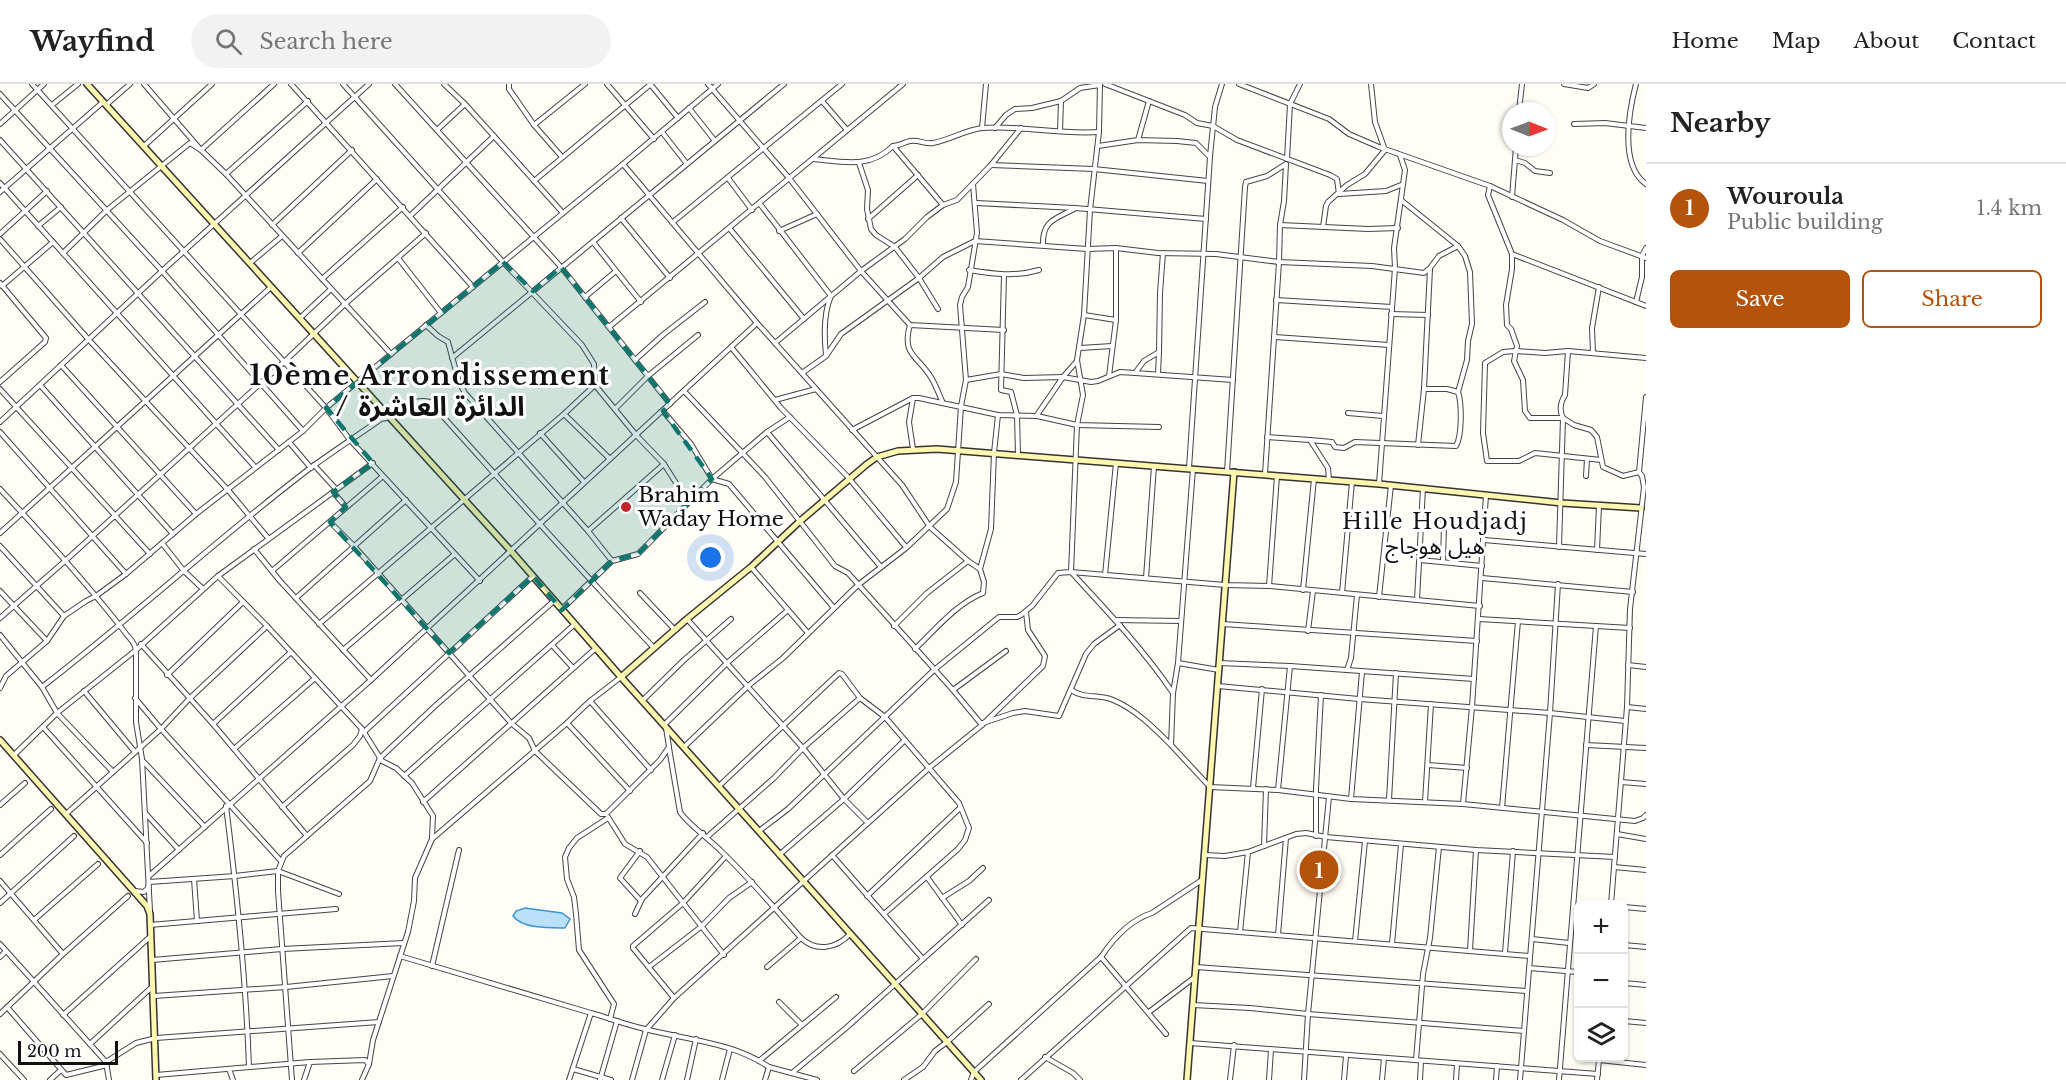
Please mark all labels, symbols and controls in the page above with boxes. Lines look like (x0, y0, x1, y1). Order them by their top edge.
search box (191, 14, 611, 68)
text: Wayfind (30, 24, 155, 59)
icon: search (212, 25, 245, 58)
text: Search here (260, 28, 393, 55)
text: Home (1672, 28, 1739, 54)
text: Map (1772, 28, 1820, 54)
text: About (1853, 28, 1919, 54)
text: Contact (1952, 28, 2036, 54)
north arrow (1502, 102, 1556, 156)
text: Nearby (1670, 107, 1771, 139)
text: Wouroula (1727, 183, 1844, 210)
text: 1 (1685, 196, 1694, 220)
text: 1.4 km (1977, 196, 2042, 220)
text: Public building (1727, 210, 1883, 234)
button: Save (1670, 270, 1850, 328)
button: Share (1862, 270, 2042, 328)
district label: 10ème Arrondissement / الدائرة العاشرة (250, 359, 610, 423)
place label: Brahim Waday Home (637, 482, 784, 532)
marker: Brahim Waday Home (619, 500, 633, 514)
district label: Hille Houdjadj هيل هوجاج (1342, 508, 1528, 563)
your location (696, 543, 725, 572)
pin: 1 (1300, 848, 1338, 892)
map controls (1574, 900, 1628, 1062)
button: + (1574, 900, 1628, 954)
button: − (1574, 954, 1628, 1008)
button: layers (1574, 1008, 1628, 1062)
scale bar (18, 1038, 118, 1066)
text: 200 m (27, 1041, 81, 1061)

